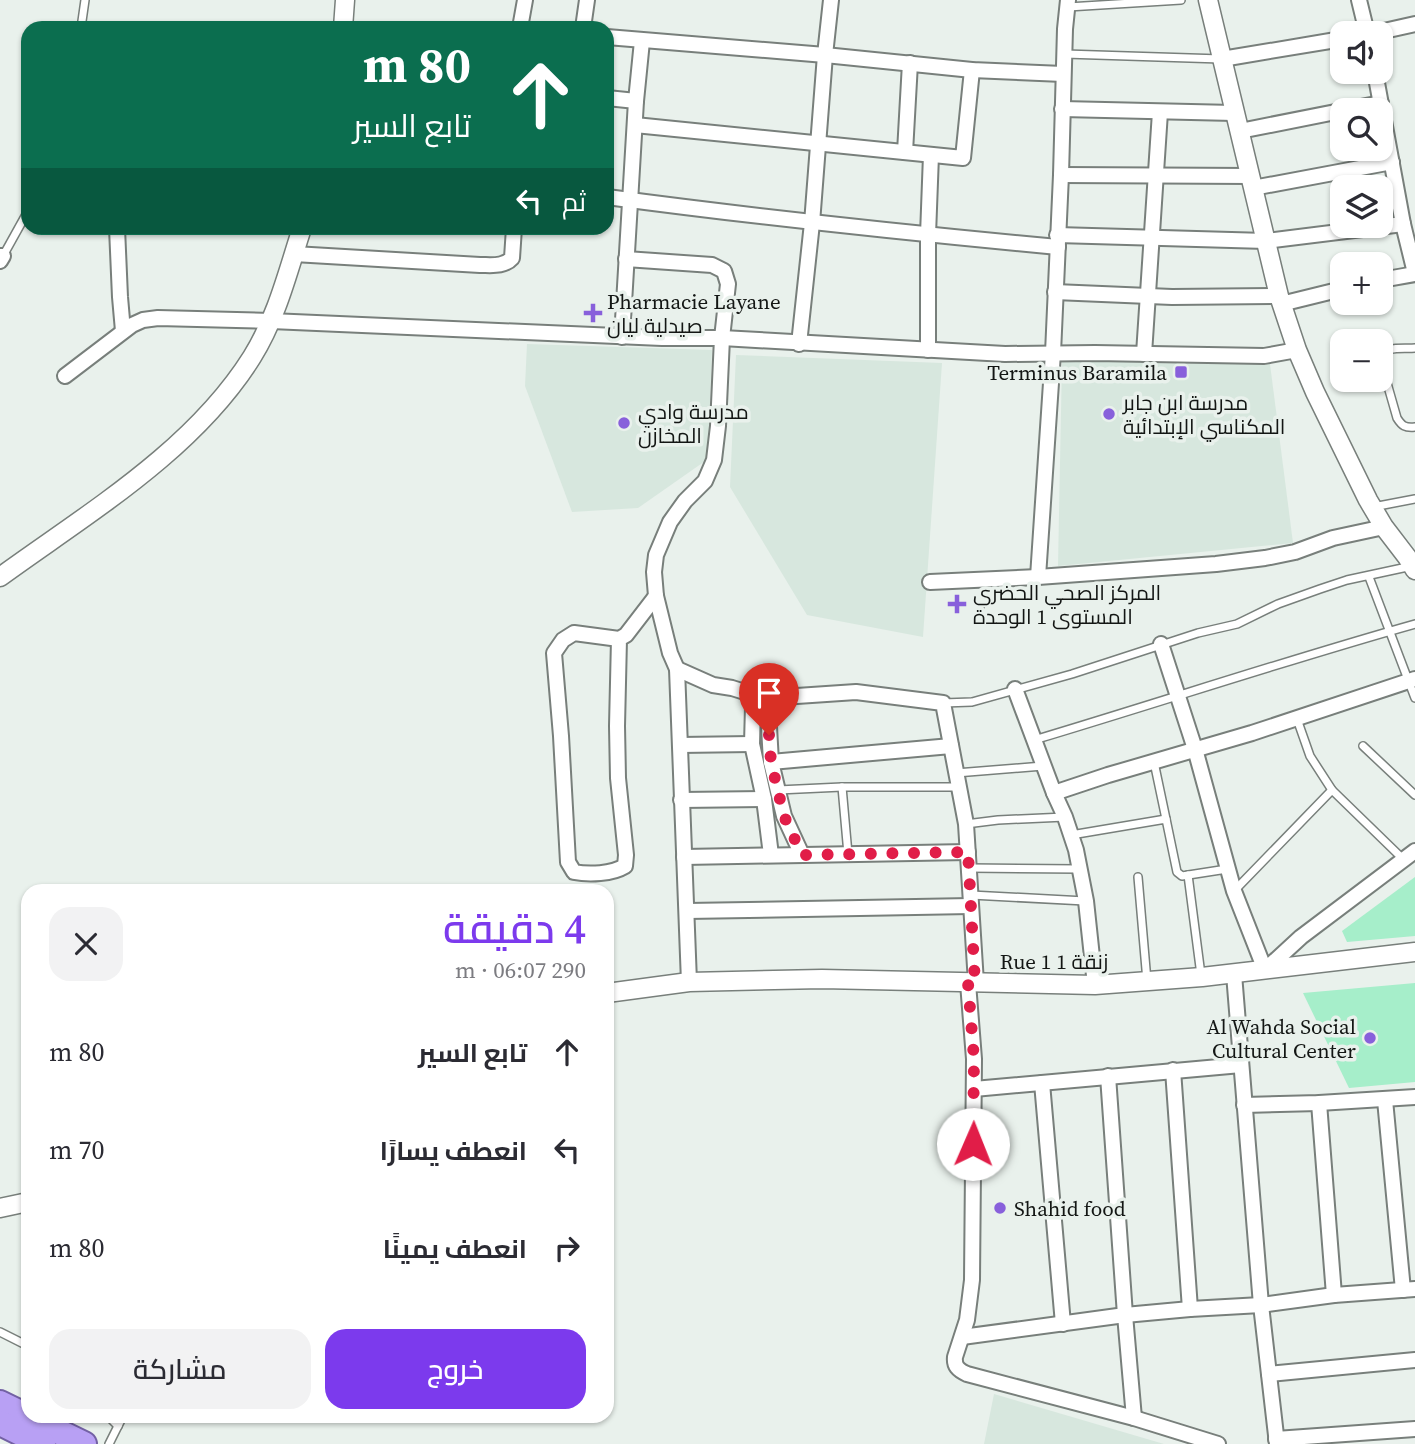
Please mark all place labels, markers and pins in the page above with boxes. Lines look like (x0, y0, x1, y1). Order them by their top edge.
place label: Pharmacie Layane صيدلية ليان (607, 287, 781, 340)
marker: Pharmacie Layane صيدلية ليان (585, 305, 601, 321)
place label: Terminus Baramila (987, 358, 1167, 387)
marker: Terminus Baramila (1173, 364, 1189, 380)
place label: مدرسة ابن جابر المكناسي الإبتدائية (1122, 388, 1285, 442)
place label: مدرسة وادي المخازن (638, 397, 749, 450)
marker: مدرسة ابن جابر المكناسي الإبتدائية (1101, 406, 1117, 422)
marker: مدرسة وادي المخازن (616, 415, 632, 431)
place label: المركز الصحي الحضري المستوى 1 الوحدة (973, 578, 1161, 631)
marker: المركز الصحي الحضري المستوى 1 الوحدة (947, 594, 967, 614)
pin (739, 663, 799, 735)
place label: Al Wahda Social Cultural Center (1206, 1012, 1356, 1065)
marker: Al Wahda Social Cultural Center (1362, 1030, 1378, 1046)
place label: Shahid food (1014, 1194, 1126, 1223)
marker: Shahid food (992, 1200, 1008, 1216)

